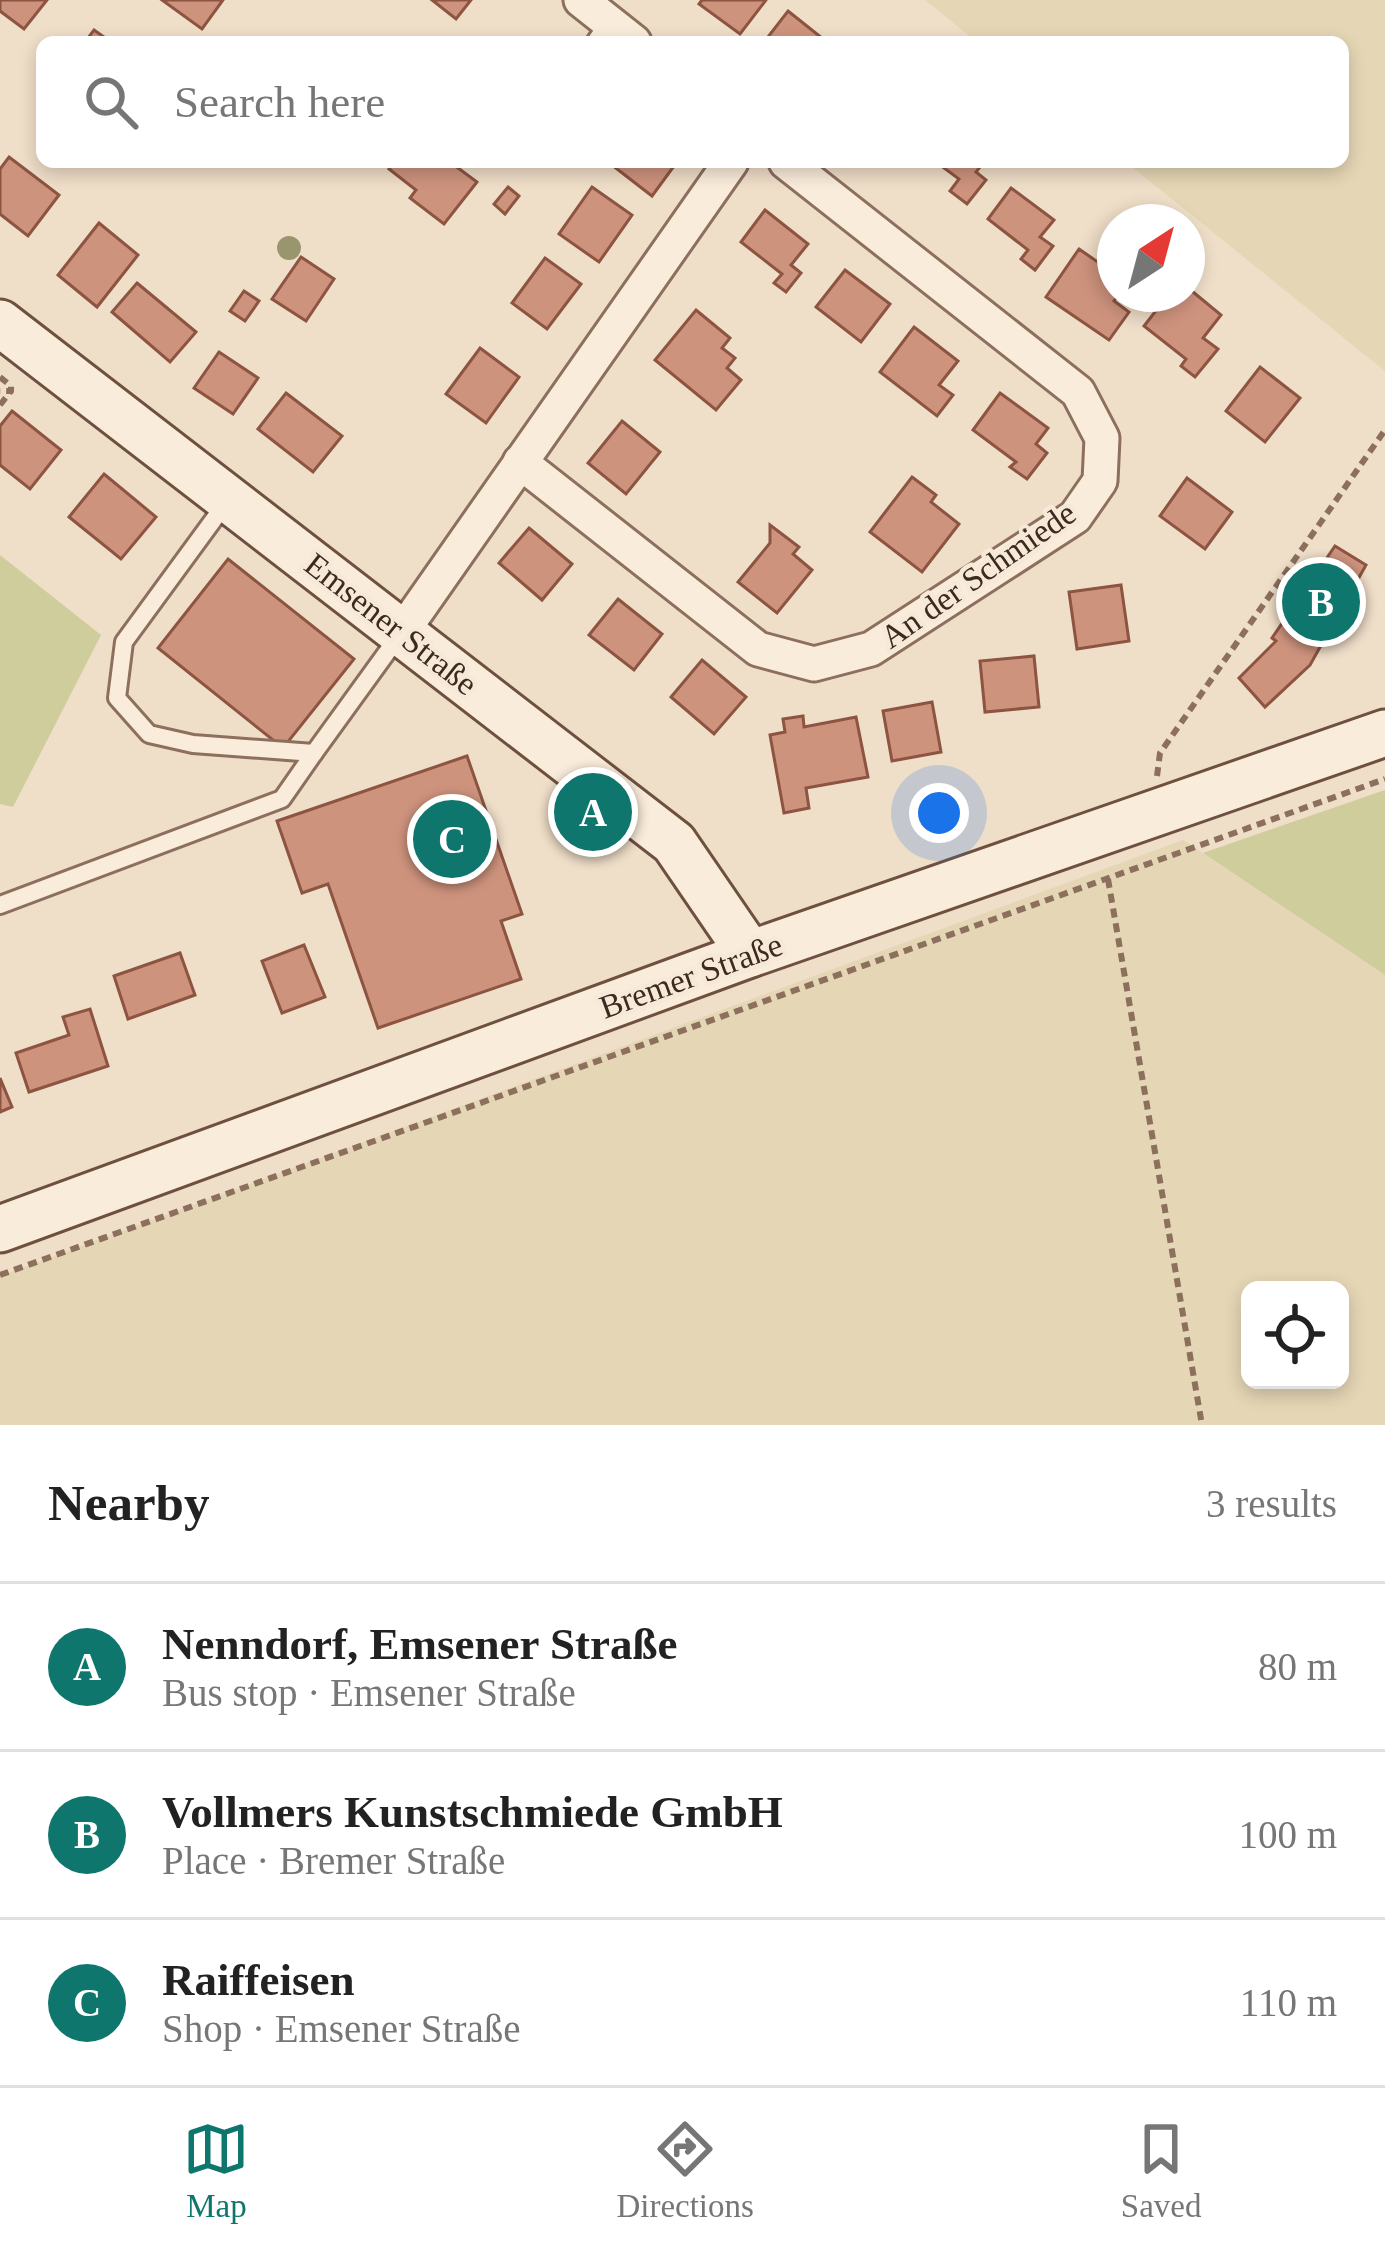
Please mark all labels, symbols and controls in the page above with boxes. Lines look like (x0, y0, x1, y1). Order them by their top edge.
search box (36, 36, 1349, 168)
icon: search (78, 69, 144, 135)
text: Search here (174, 77, 385, 127)
north arrow (1097, 204, 1205, 312)
street label: An der Schmiede (874, 495, 1082, 655)
street label: Emsener Straße (298, 546, 484, 702)
pin: B (1282, 557, 1360, 647)
pin: A (554, 767, 632, 857)
your location (909, 783, 969, 843)
pin: C (413, 794, 491, 884)
street label: Bremer Straße (595, 926, 787, 1026)
map controls (1241, 1281, 1349, 1389)
button: locate (1241, 1281, 1349, 1389)
text: Nearby (48, 1475, 209, 1531)
text: 3 results (1206, 1482, 1337, 1525)
text: Nenndorf, Emsener Straße (162, 1619, 677, 1669)
text: A (73, 1645, 101, 1688)
text: 80 m (1258, 1645, 1337, 1688)
text: Bus stop · Emsener Straße (162, 1671, 576, 1714)
text: Vollmers Kunstschmiede GmbH (162, 1787, 783, 1837)
text: B (74, 1813, 100, 1856)
text: 100 m (1238, 1813, 1337, 1856)
text: Place · Bremer Straße (162, 1839, 505, 1882)
text: Raiffeisen (162, 1955, 354, 2005)
text: C (73, 1981, 101, 2024)
text: 110 m (1240, 1981, 1337, 2024)
text: Shop · Emsener Straße (162, 2007, 521, 2050)
tab: Map (183, 2116, 249, 2225)
tab: Directions (616, 2116, 754, 2225)
tab: Saved (1121, 2116, 1202, 2225)

